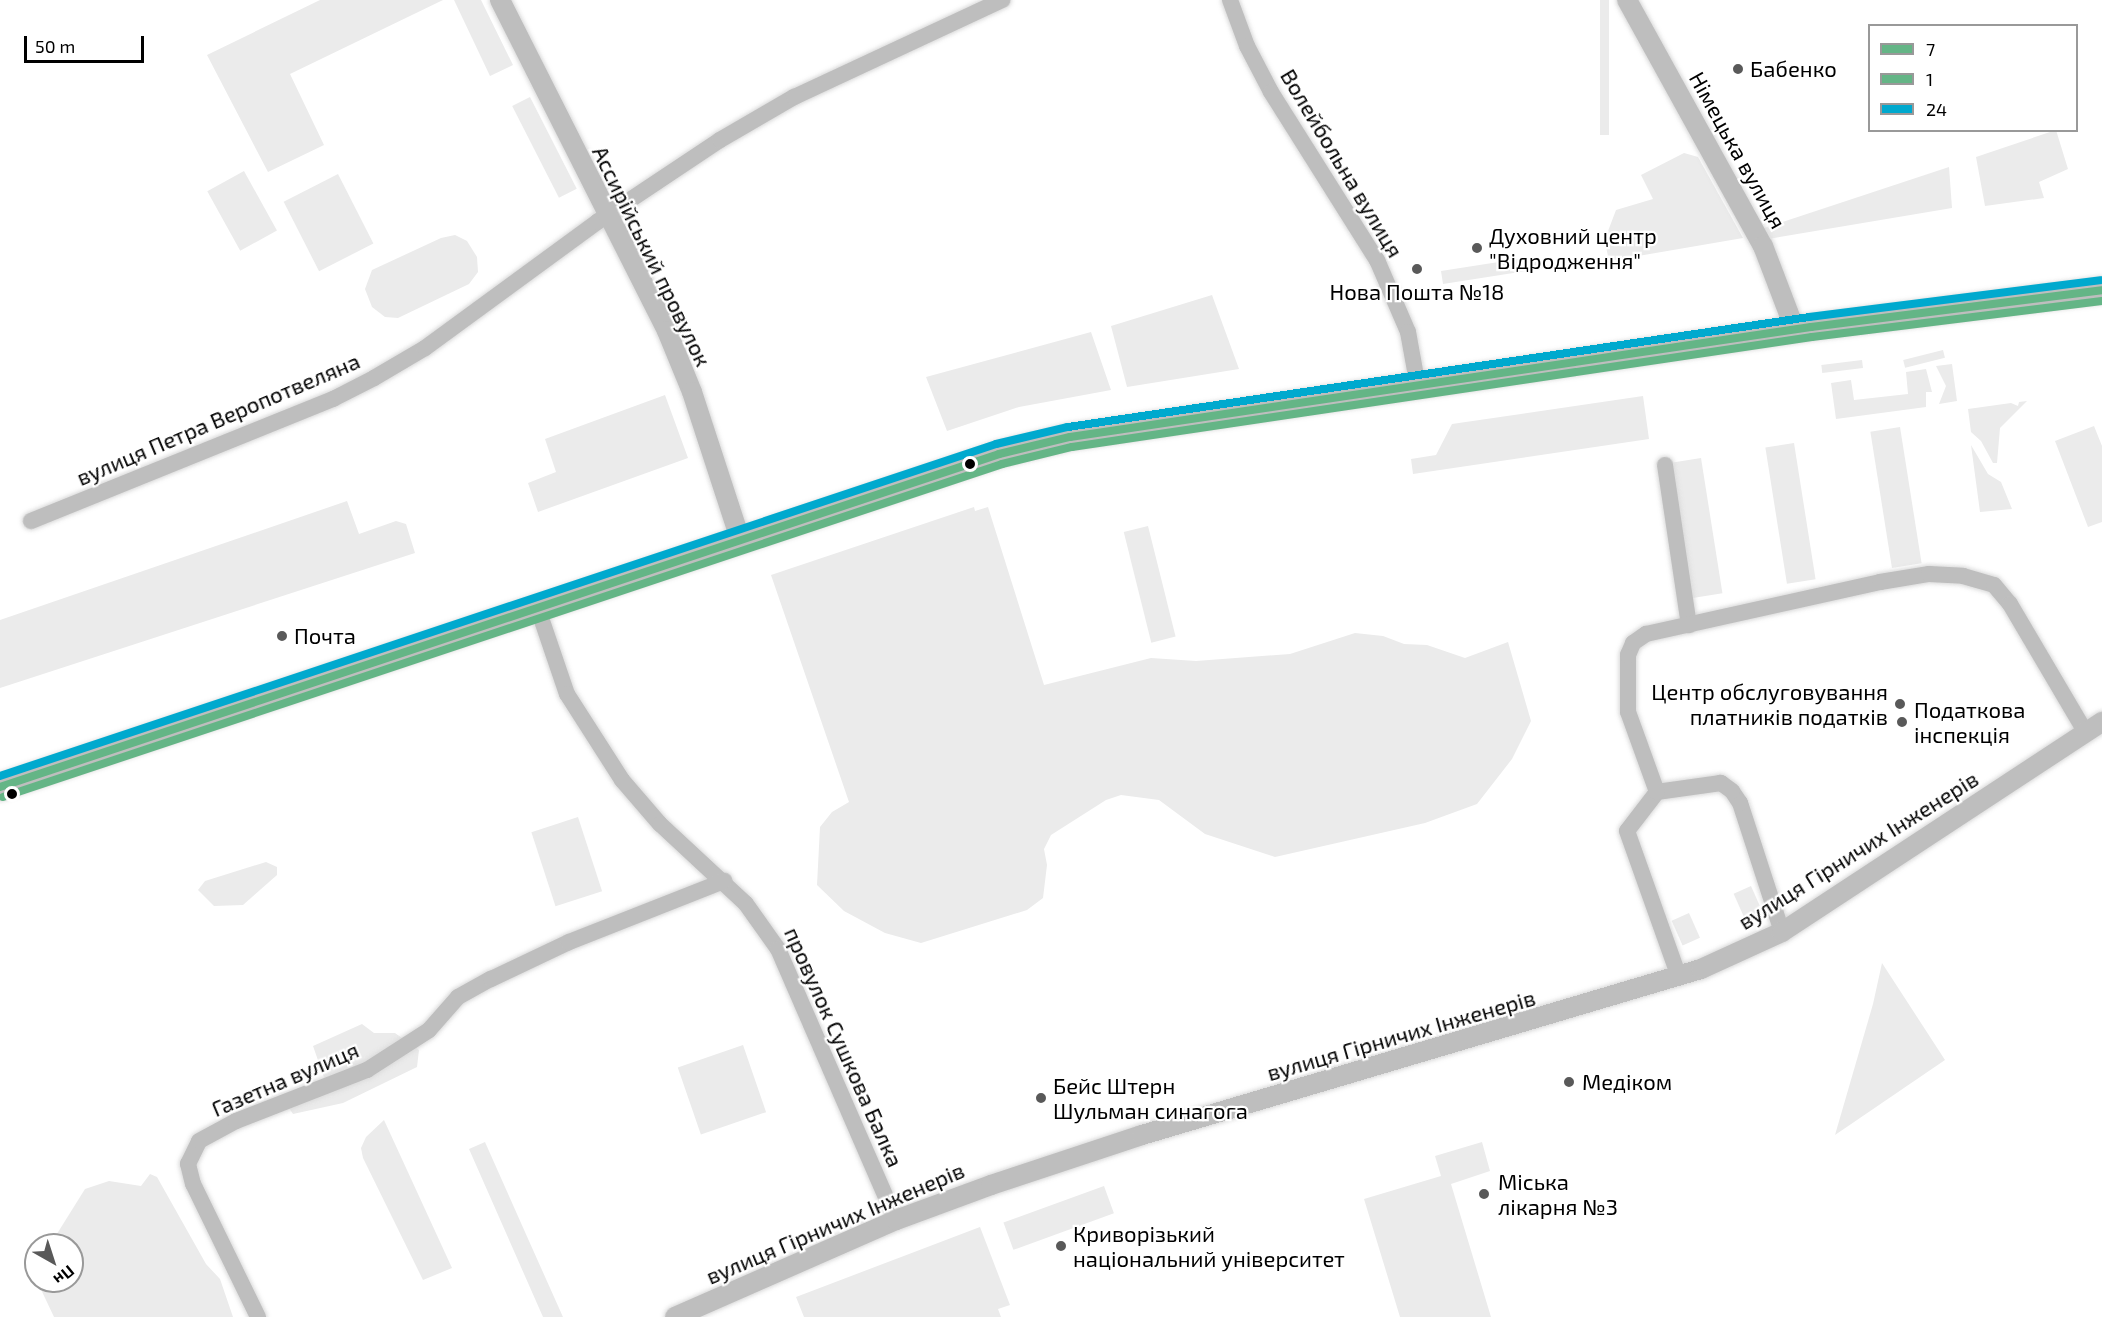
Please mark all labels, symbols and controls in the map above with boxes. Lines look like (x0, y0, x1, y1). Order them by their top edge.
scale bar (27, 24, 147, 62)
legend (1868, 24, 2078, 132)
text: 50 m (35, 35, 75, 57)
text: 7 (1926, 38, 1935, 60)
place label: Бабенко (1750, 56, 1837, 82)
marker: Бабенко (1731, 62, 1745, 76)
street label: Волейбольна вулиця (1275, 64, 1409, 262)
street label: Німецька вулиця (1684, 67, 1792, 233)
text: 1 (1926, 68, 1933, 90)
text: 24 (1926, 98, 1947, 120)
street label: Ассирійський провулок (587, 142, 717, 370)
place label: Духовний центр "Відродження" (1489, 222, 1657, 274)
marker: Духовний центр "Відродження" (1470, 241, 1484, 255)
marker: Нова Пошта №18 (1410, 262, 1424, 276)
place label: Нова Пошта №18 (1330, 279, 1504, 305)
street label: вулиця Петра Веропотвеляна (72, 347, 364, 491)
unlabelled marker (964, 458, 976, 470)
place label: Почта (294, 623, 356, 649)
marker: Почта (275, 629, 289, 643)
place label: Центр обслуговування платників податків (1651, 678, 1888, 730)
place label: Податкова інспекція (1914, 696, 2025, 748)
marker: Центр обслуговування платників податків (1893, 697, 1907, 711)
marker: Податкова інспекція (1895, 715, 1909, 729)
street label: вулиця Гірничих Інженерів (1733, 765, 1983, 935)
unlabelled marker (6, 788, 18, 800)
street label: провулок Сушкова Балка (779, 923, 909, 1171)
street label: вулиця Гірничих Інженерів (1264, 984, 1538, 1086)
street label: Газетна вулиця (207, 1036, 363, 1122)
place label: Медіком (1582, 1069, 1672, 1095)
place label: Бейс Штерн Шульман синагога (1053, 1072, 1248, 1124)
marker: Медіком (1560, 1073, 1578, 1091)
marker: Бейс Штерн Шульман синагога (1034, 1091, 1048, 1105)
street label: вулиця Гірничих Інженерів (702, 1157, 968, 1289)
place label: Міська лікарня №3 (1498, 1168, 1618, 1220)
marker: Міська лікарня №3 (1475, 1185, 1493, 1203)
place label: Криворізький національний університет (1073, 1220, 1345, 1272)
north arrow (24, 1233, 84, 1293)
marker: Криворізький національний університет (1054, 1239, 1068, 1253)
text: Пн (50, 1262, 78, 1290)

